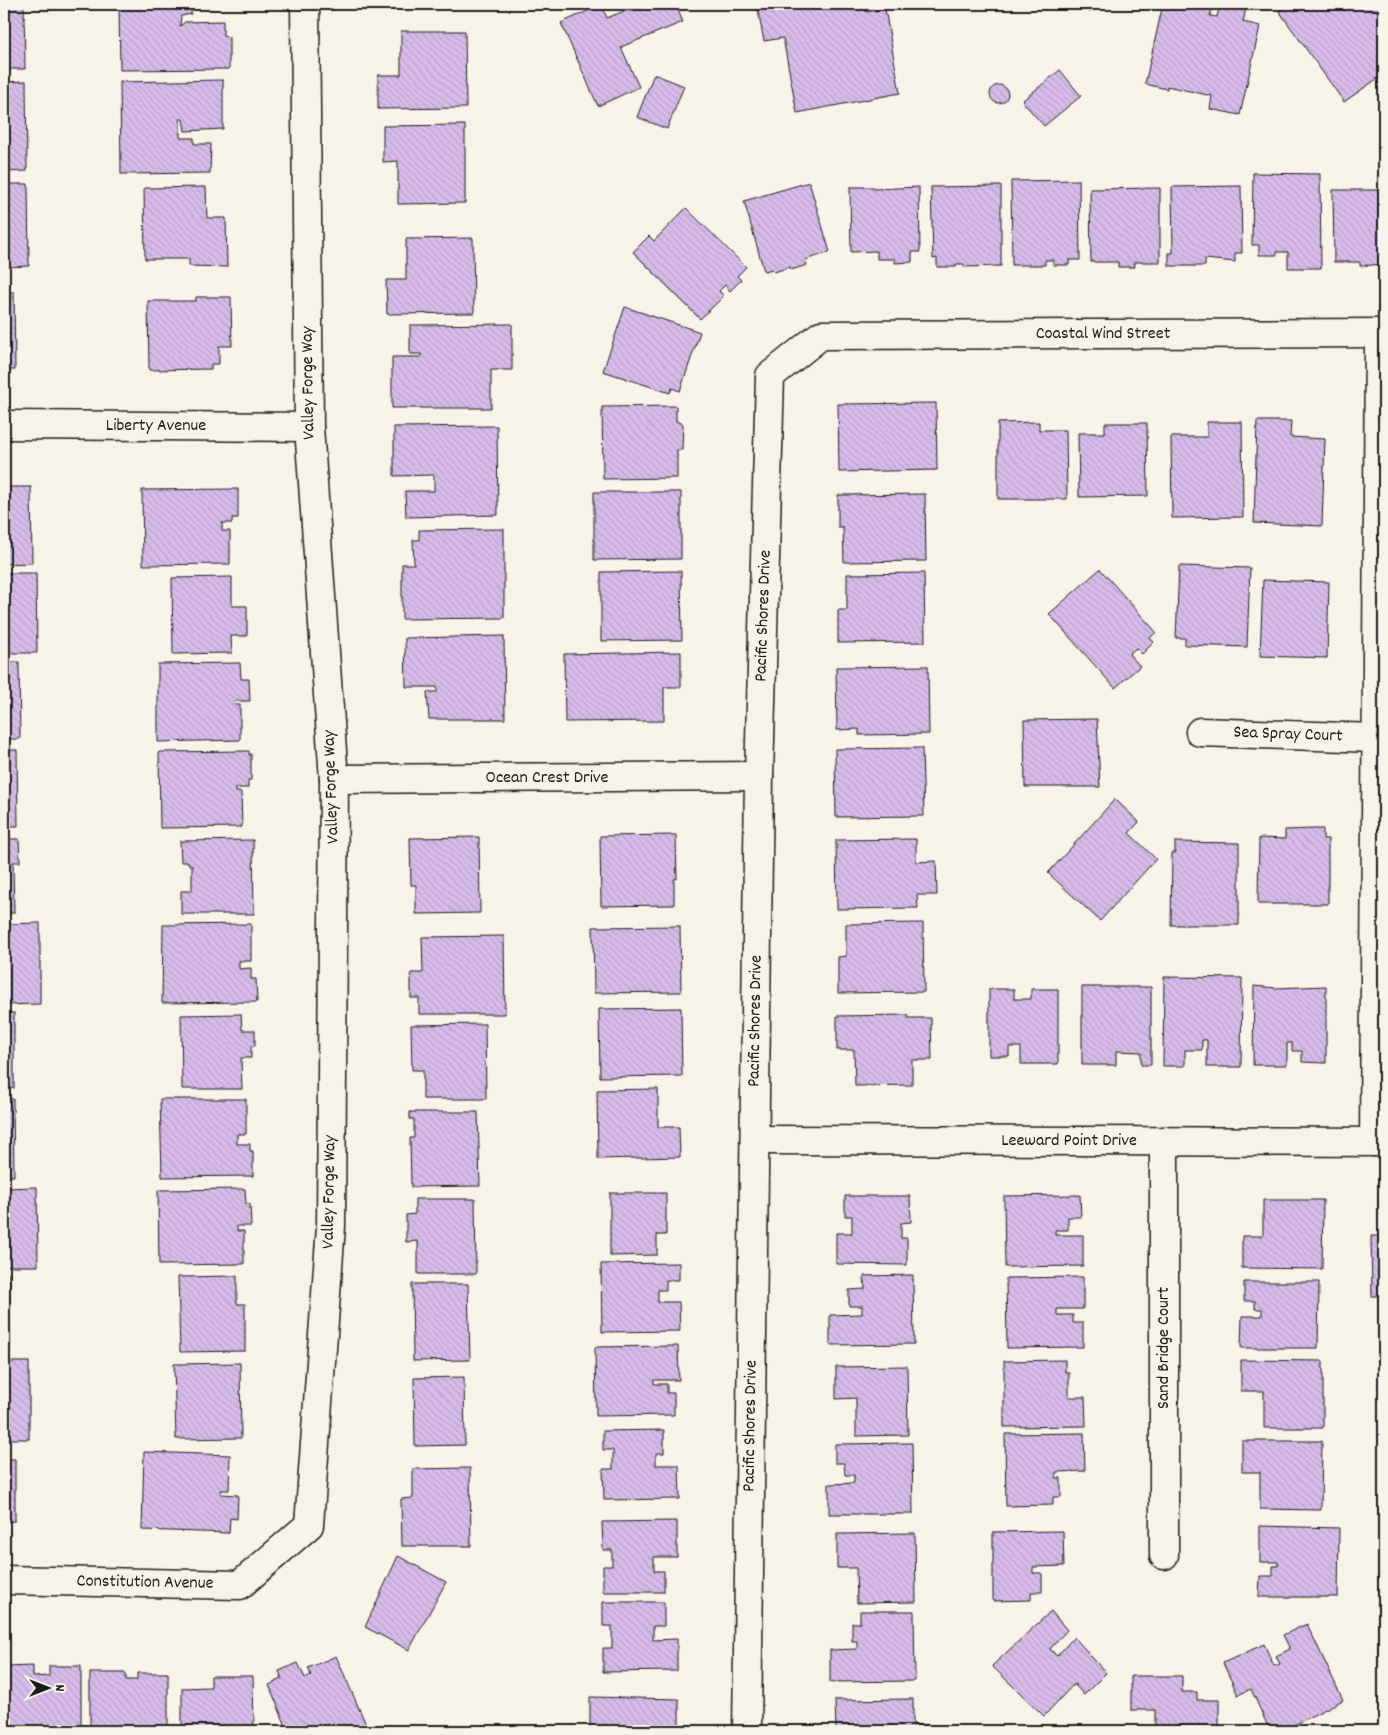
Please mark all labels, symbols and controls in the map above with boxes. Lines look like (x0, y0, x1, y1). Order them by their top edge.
street label: Coastal Wind Street (1036, 322, 1171, 347)
street label: Valley Forge Way (295, 325, 322, 440)
street label: Liberty Avenue (106, 414, 206, 439)
street label: Pacific Shores Drive (749, 550, 779, 682)
street label: Sea Spray Court (1233, 721, 1343, 749)
street label: Valley Forge Way (317, 729, 346, 844)
street label: Ocean Crest Drive (486, 766, 609, 791)
street label: Pacific Shores Drive (742, 955, 770, 1087)
street label: Leeward Point Drive (1001, 1129, 1137, 1154)
street label: Valley Forge Way (317, 1134, 344, 1249)
street label: Sand Bridge Court (1152, 1287, 1177, 1409)
street label: Pacific Shores Drive (737, 1360, 765, 1492)
street label: Constitution Avenue (76, 1569, 214, 1597)
north arrow (22, 1662, 72, 1712)
text: N (49, 1685, 69, 1692)

